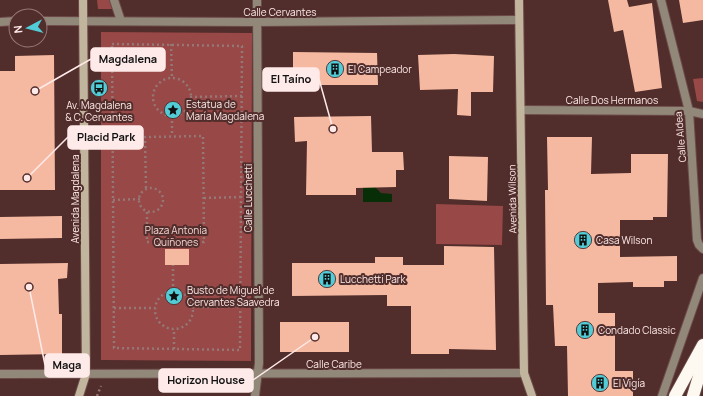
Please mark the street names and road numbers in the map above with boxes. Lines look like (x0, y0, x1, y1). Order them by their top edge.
street label: Calle Cervantes (243, 5, 317, 19)
street label: Calle Dos Hermanos (566, 93, 658, 107)
street label: Calle Aldea (671, 111, 689, 163)
street label: Avenida Magdalena (68, 154, 82, 244)
street label: Calle Lucchetti (241, 164, 255, 232)
street label: Avenida Wilson (504, 164, 520, 234)
street label: Calle Caribe (306, 357, 362, 371)

